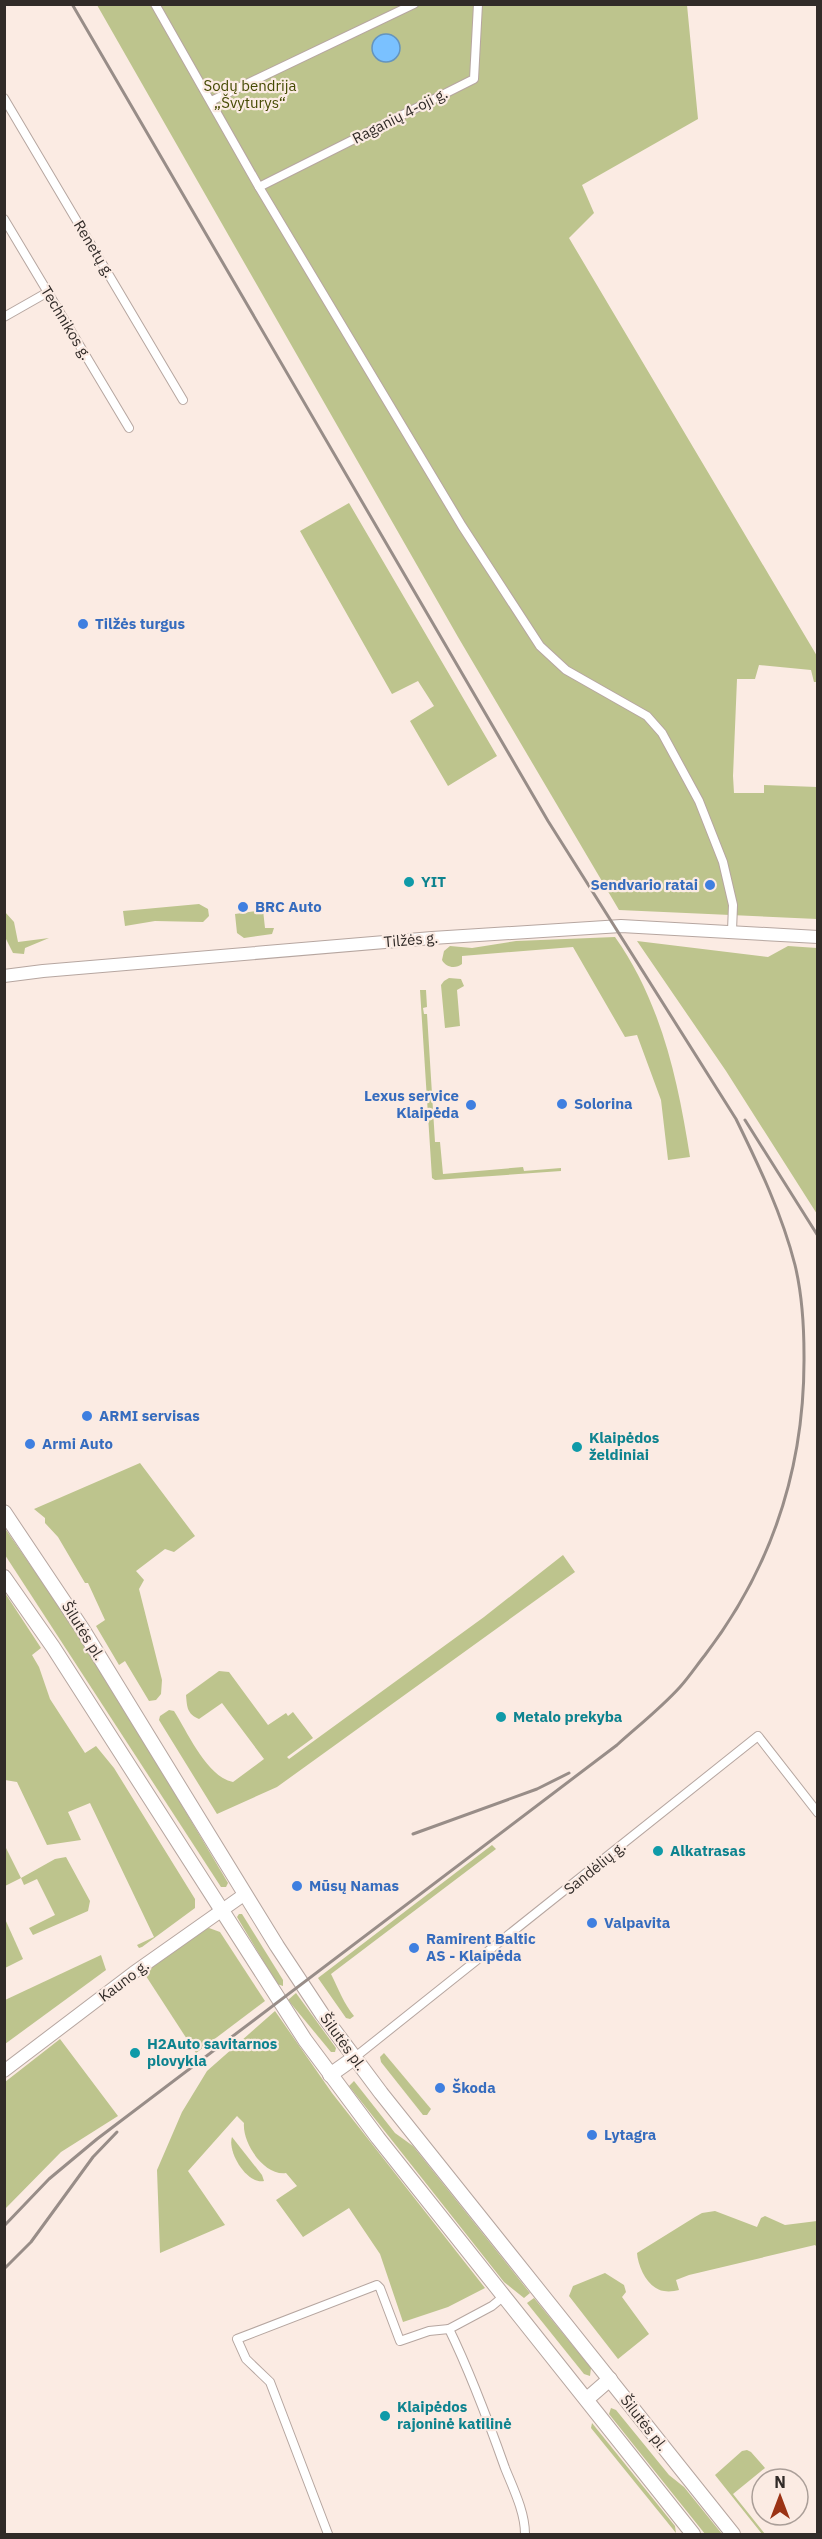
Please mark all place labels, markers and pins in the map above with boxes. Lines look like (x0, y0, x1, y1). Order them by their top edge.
place label: Tilžės turgus (95, 614, 186, 633)
marker: Tilžės turgus (76, 617, 90, 631)
place label: YIT (421, 872, 446, 891)
marker: YIT (402, 875, 416, 889)
place label: Sendvario ratai (590, 875, 698, 894)
marker: Sendvario ratai (703, 878, 717, 892)
place label: BRC Auto (255, 897, 322, 916)
marker: BRC Auto (236, 900, 250, 914)
place label: Lexus service Klaipėda (364, 1086, 459, 1122)
place label: Solorina (574, 1094, 633, 1113)
marker: Solorina (555, 1097, 569, 1111)
marker: Lexus service Klaipėda (464, 1098, 478, 1112)
place label: ARMI servisas (99, 1406, 200, 1425)
marker: ARMI servisas (80, 1409, 94, 1423)
place label: Klaipėdos želdiniai (589, 1428, 660, 1464)
place label: Armi Auto (42, 1434, 113, 1453)
marker: Armi Auto (23, 1437, 37, 1451)
marker: Klaipėdos želdiniai (570, 1440, 584, 1454)
place label: Metalo prekyba (513, 1707, 623, 1726)
marker: Metalo prekyba (494, 1710, 508, 1724)
place label: Alkatrasas (670, 1841, 746, 1860)
marker: Alkatrasas (651, 1844, 665, 1858)
place label: Mūsų Namas (309, 1876, 400, 1895)
marker: Mūsų Namas (290, 1879, 304, 1893)
place label: Valpavita (604, 1913, 671, 1932)
marker: Valpavita (585, 1916, 599, 1930)
place label: Ramirent Baltic AS - Klaipėda (426, 1929, 536, 1965)
marker: Ramirent Baltic AS - Klaipėda (407, 1941, 421, 1955)
place label: H2Auto savitarnos plovykla (147, 2034, 278, 2070)
marker: H2Auto savitarnos plovykla (128, 2046, 142, 2060)
place label: Škoda (452, 2078, 496, 2097)
marker: Škoda (433, 2081, 447, 2095)
place label: Lytagra (604, 2125, 657, 2144)
marker: Lytagra (585, 2128, 599, 2142)
place label: Klaipėdos rajoninė katilinė (397, 2397, 512, 2433)
marker: Klaipėdos rajoninė katilinė (378, 2409, 392, 2423)

